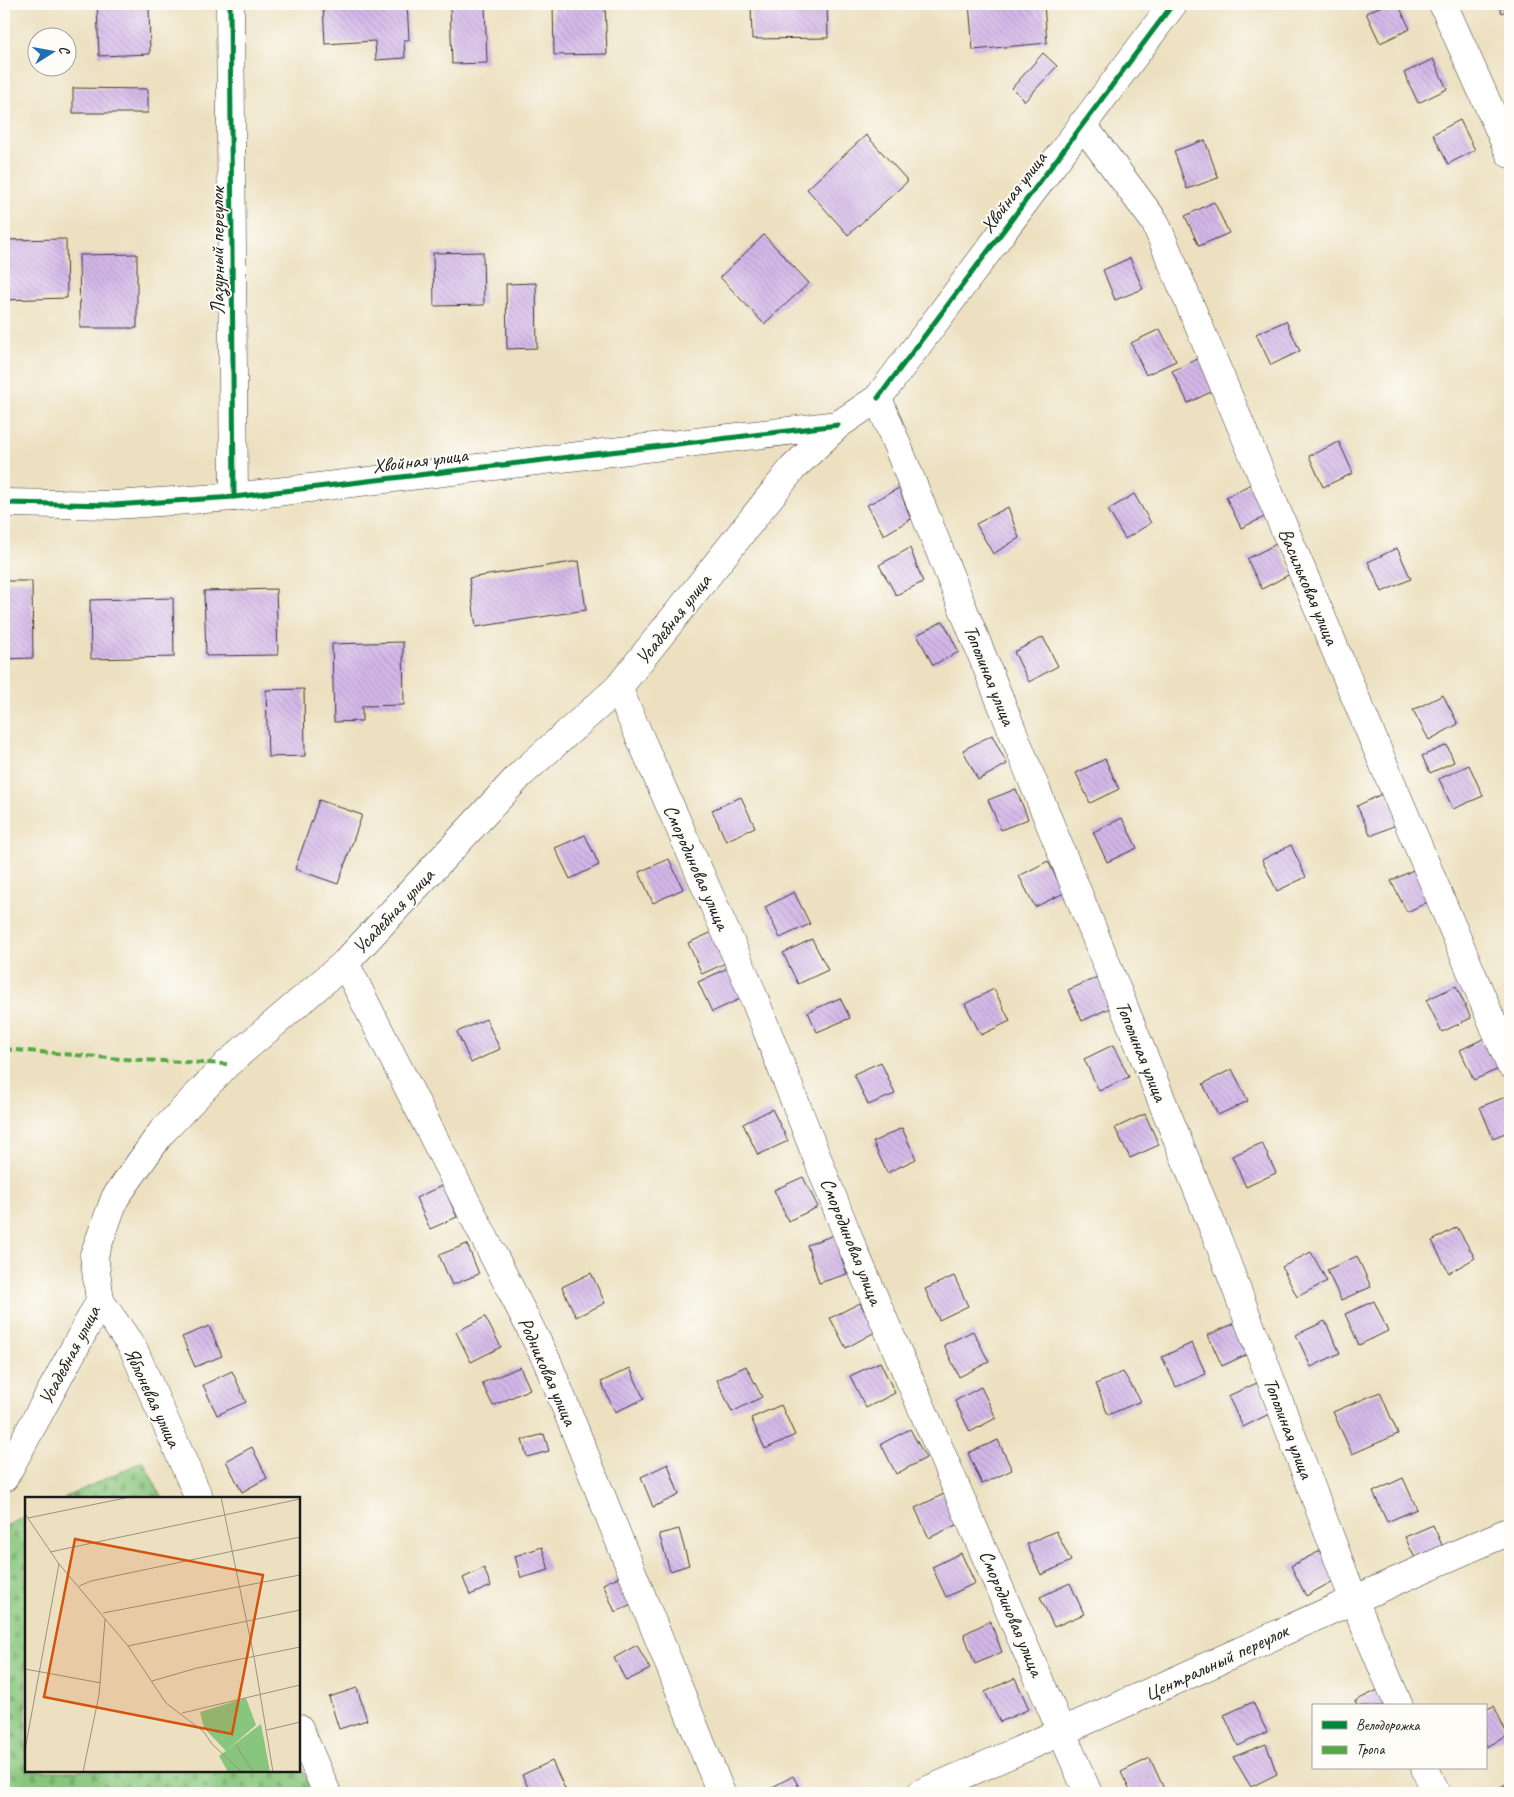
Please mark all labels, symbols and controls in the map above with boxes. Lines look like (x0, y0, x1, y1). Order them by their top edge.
north arrow (28, 28, 78, 78)
text: С (55, 45, 74, 57)
street label: Хвойная улица (975, 145, 1053, 238)
street label: Лазурный переулок (205, 186, 231, 315)
street label: Хвойная улица (371, 442, 471, 479)
street label: Васильковая улица (1273, 524, 1345, 650)
street label: Усадебная улица (630, 568, 717, 670)
street label: Тополиная улица (958, 621, 1022, 731)
street label: Смородиновая улица (658, 801, 736, 935)
street label: Усадебная улица (347, 862, 440, 960)
street label: Тополиная улица (1110, 997, 1174, 1107)
street label: Смородиновая улица (815, 1174, 889, 1310)
street label: Усадебная улица (33, 1300, 107, 1409)
street label: Родниковая улица (513, 1313, 583, 1431)
street label: Яблоневая улица (118, 1343, 187, 1452)
street label: Тополиная улица (1258, 1374, 1320, 1484)
inset map (25, 1497, 300, 1772)
street label: Смородиновая улица (974, 1546, 1050, 1682)
street label: Центральный переулок (1140, 1618, 1293, 1707)
legend (1312, 1704, 1486, 1770)
text: Велодорожка (1356, 1716, 1420, 1735)
text: Тропа (1356, 1740, 1385, 1759)

